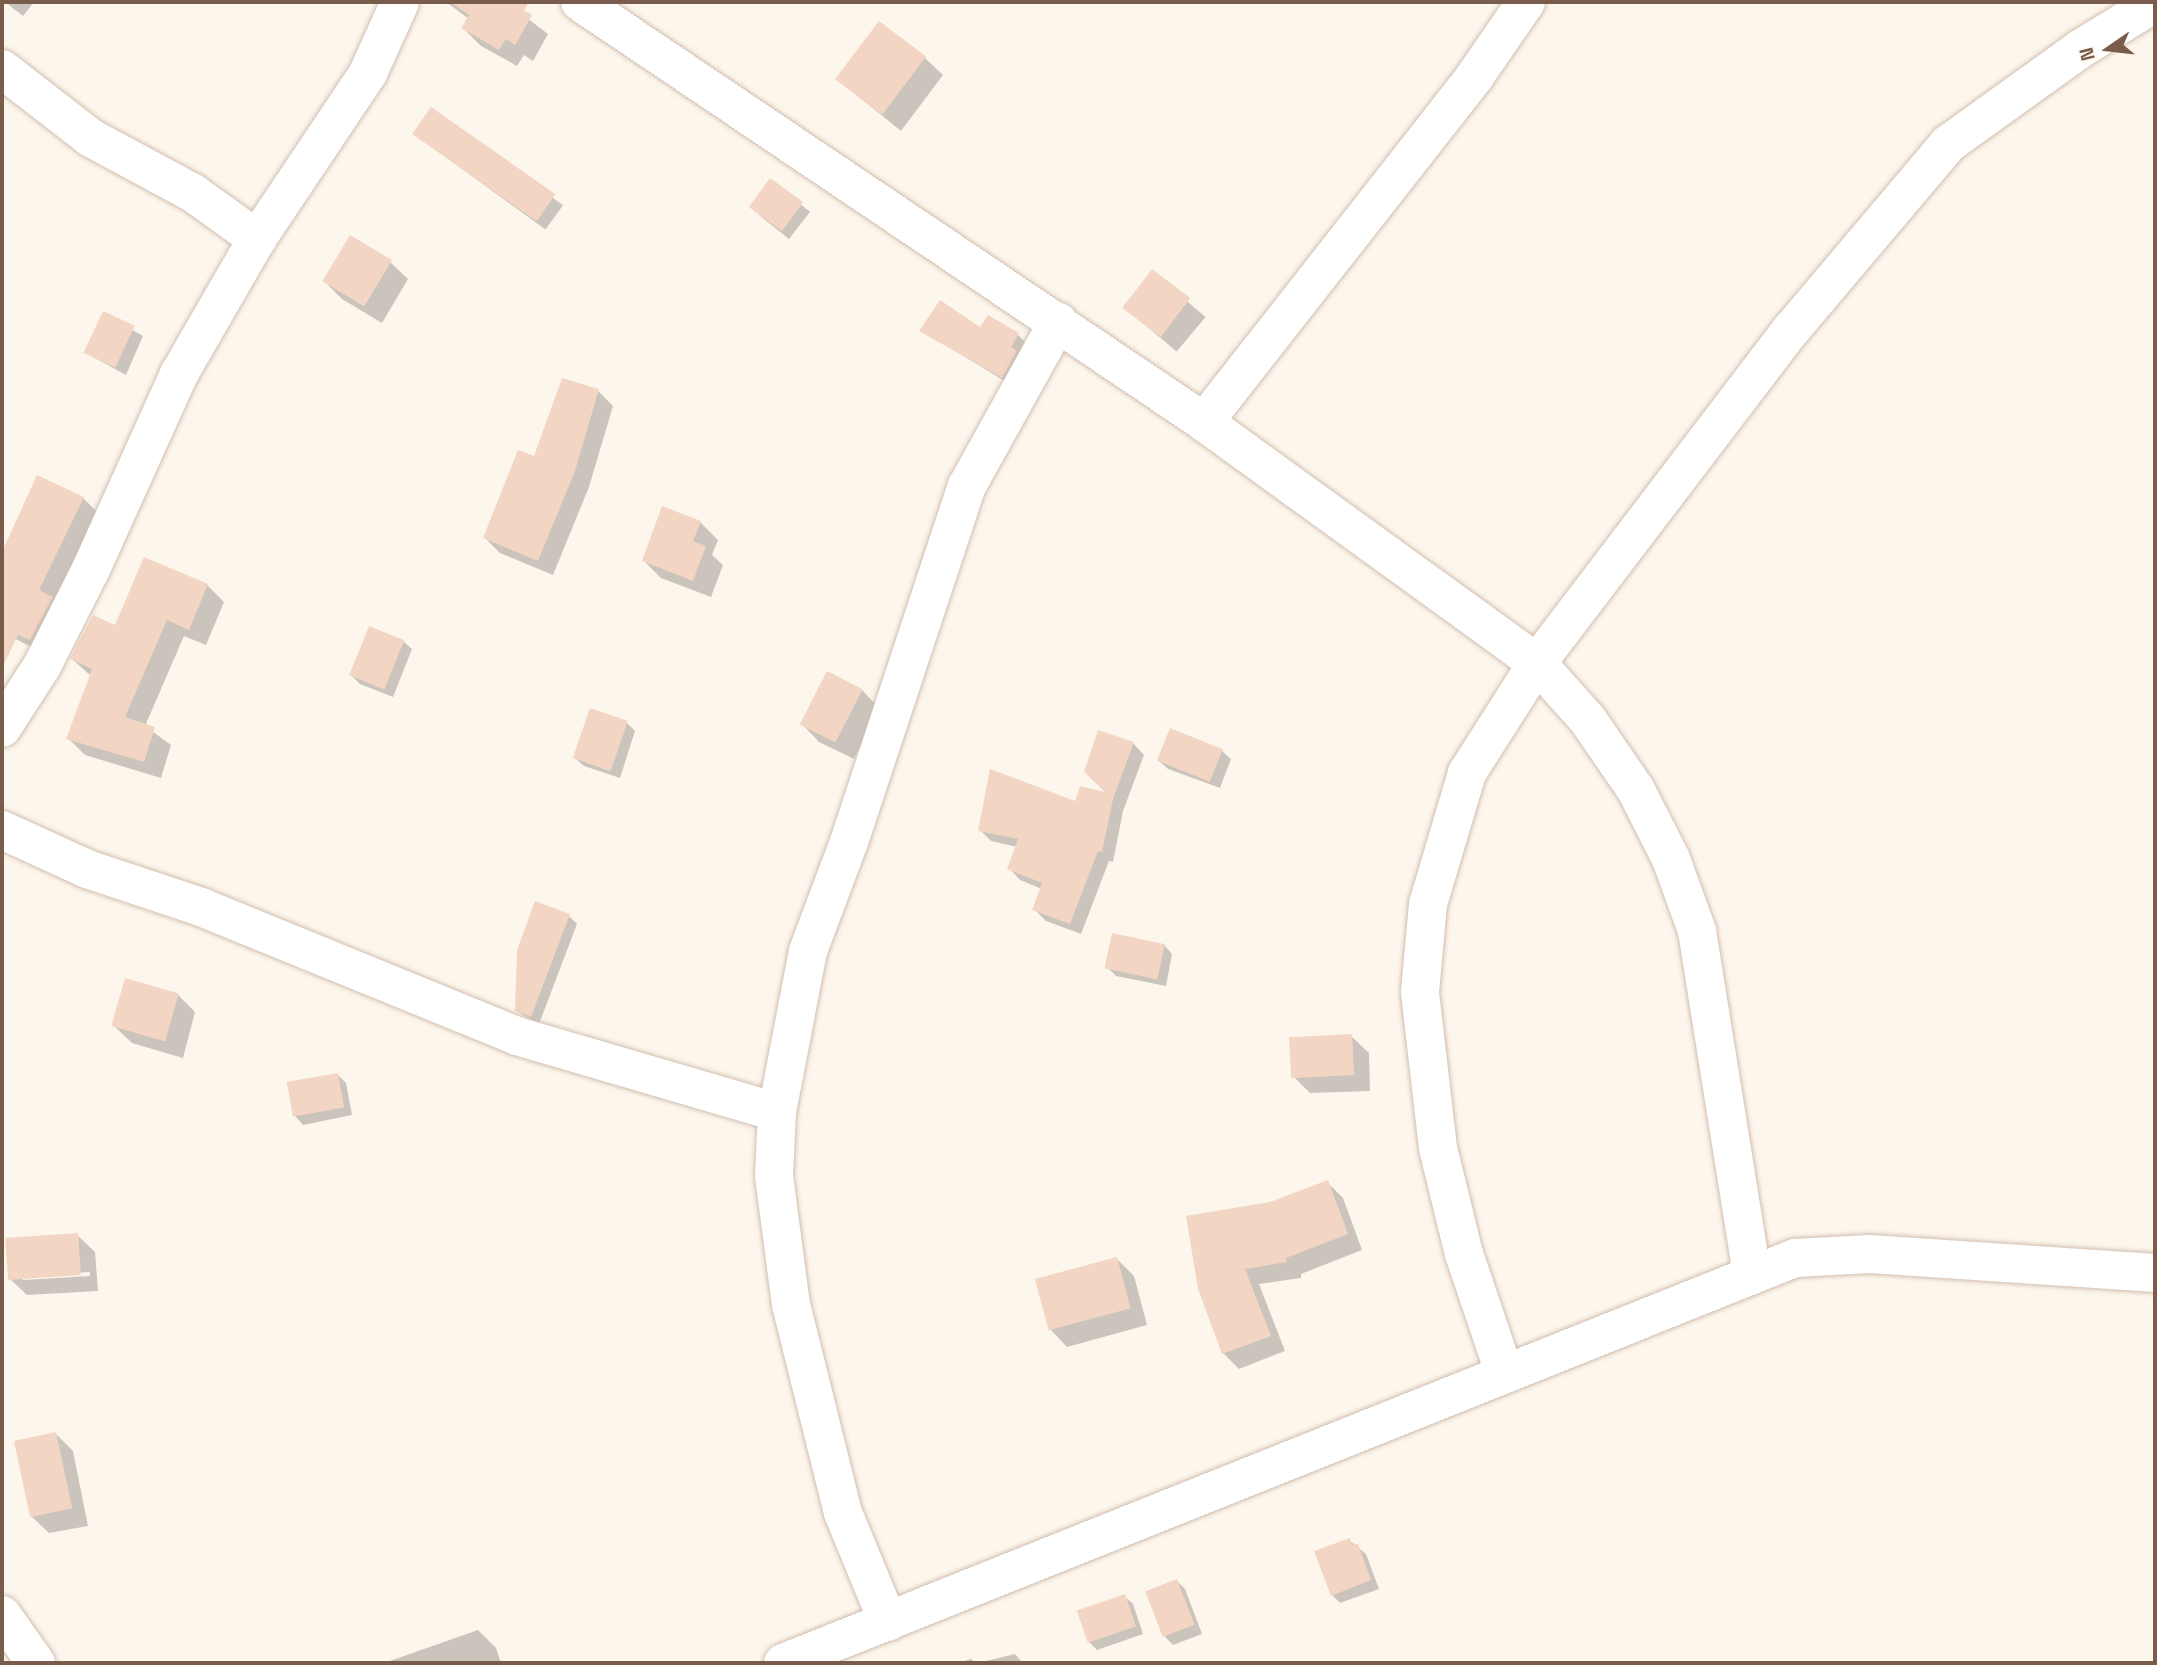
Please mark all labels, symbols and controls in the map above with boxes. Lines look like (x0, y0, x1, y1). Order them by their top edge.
north arrow (2073, 14, 2143, 84)
text: N (2073, 45, 2101, 63)

